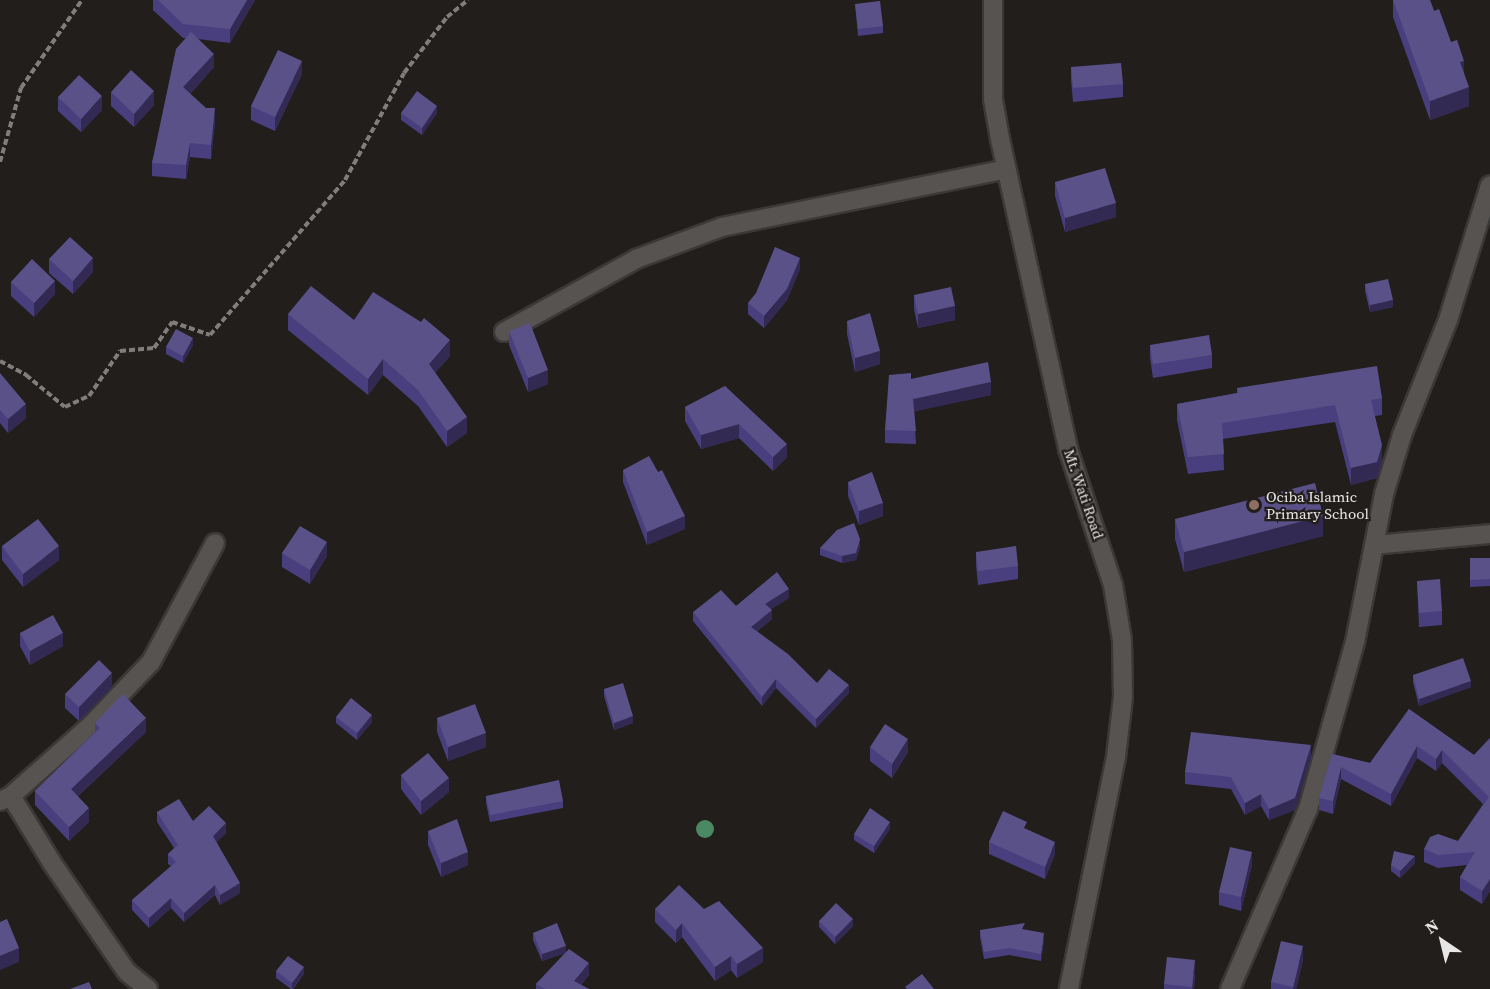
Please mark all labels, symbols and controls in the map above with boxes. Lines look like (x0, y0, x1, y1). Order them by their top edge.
street label: Mt. Wati Road (1060, 447, 1108, 541)
place label: Ociba Islamic Primary School (1266, 487, 1369, 522)
marker: Ociba Islamic Primary School (1247, 498, 1261, 512)
north arrow (1412, 911, 1472, 971)
text: N (1421, 914, 1443, 939)

